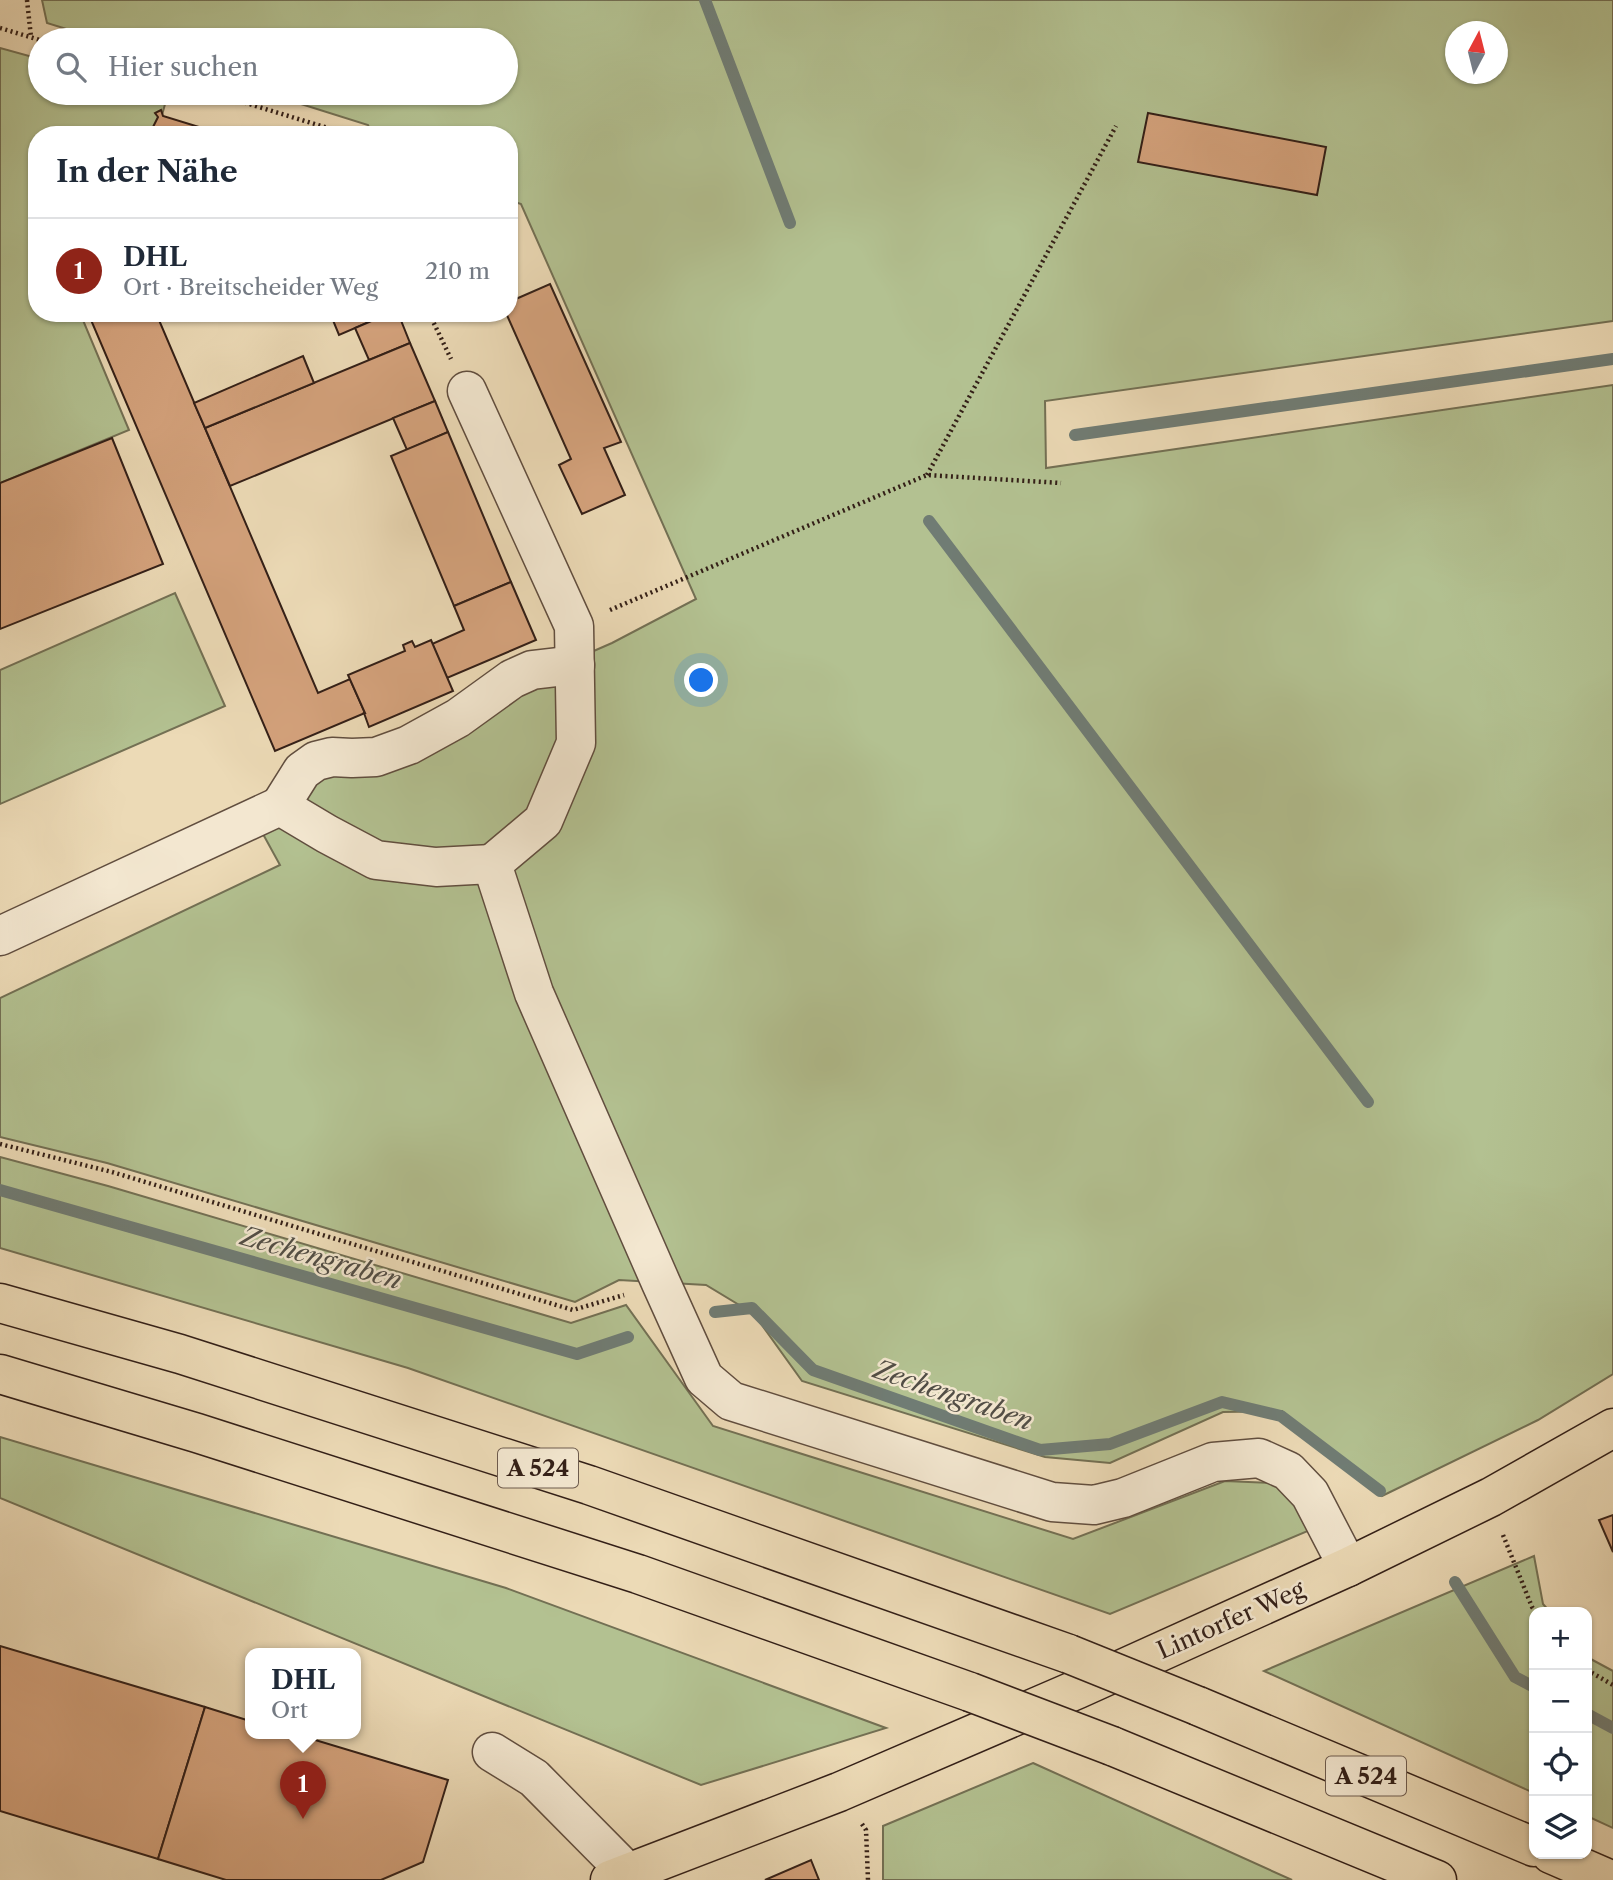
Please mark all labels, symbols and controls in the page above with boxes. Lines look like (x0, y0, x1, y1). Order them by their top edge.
north arrow (1445, 21, 1508, 84)
search box (28, 28, 518, 105)
icon: search (52, 48, 90, 86)
text: Hier suchen (108, 51, 258, 83)
text: In der Nähe (56, 153, 238, 190)
text: DHL (123, 241, 187, 273)
text: 1 (74, 257, 84, 285)
text: 210 m (425, 257, 490, 285)
text: Ort · Breitscheider Weg (123, 273, 378, 301)
your location (684, 663, 718, 697)
water label: Zechengraben (236, 1219, 406, 1296)
water label: Zechengraben (868, 1352, 1037, 1437)
road number: A 524 (498, 1448, 578, 1488)
street label: Lintorfer Weg (1152, 1574, 1309, 1665)
map controls (1529, 1607, 1592, 1859)
button: + (1529, 1607, 1592, 1670)
popup (245, 1648, 361, 1739)
text: DHL (271, 1664, 335, 1696)
button: − (1529, 1670, 1592, 1733)
text: Ort (271, 1696, 308, 1724)
button: locate (1529, 1733, 1592, 1796)
road number: A 524 (1326, 1756, 1406, 1796)
pin: 1 (280, 1761, 326, 1819)
button: layers (1529, 1796, 1592, 1859)

